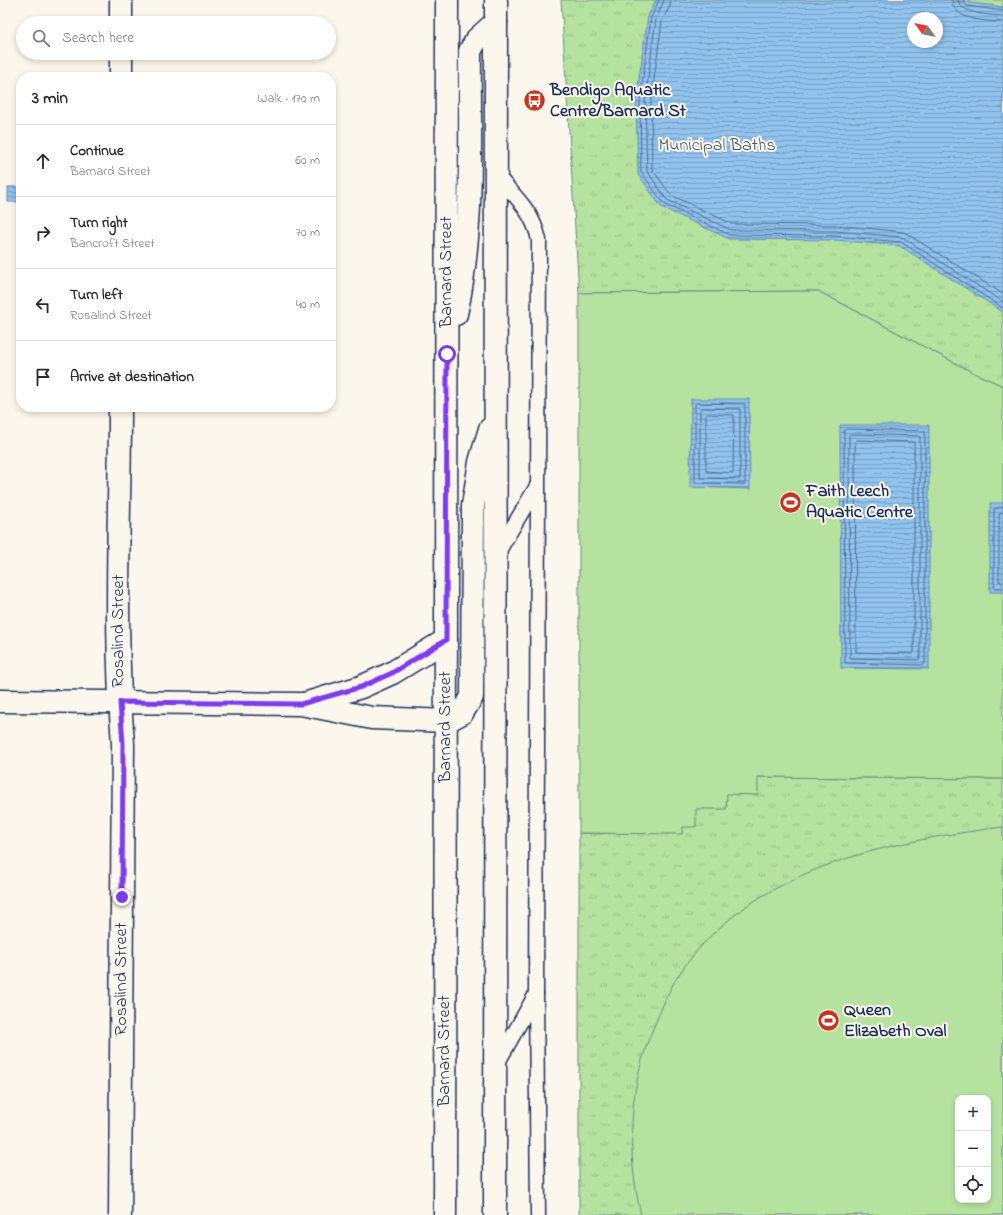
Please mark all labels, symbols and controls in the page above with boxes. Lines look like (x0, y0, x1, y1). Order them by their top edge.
north arrow (907, 12, 943, 48)
search box (16, 16, 336, 60)
icon: search (30, 27, 52, 49)
text: Search here (62, 27, 134, 49)
place label: Bendigo Aquatic Centre/Barnard St (549, 78, 687, 125)
text: 3 min (32, 86, 68, 111)
bus stop icon: Bendigo Aquatic Centre/Barnard St (521, 88, 547, 114)
text: Walk · 170 m (257, 89, 320, 108)
park label: Municipal Baths (658, 133, 776, 159)
text: Continue (70, 140, 124, 162)
icon: ahead (32, 150, 54, 172)
text: 60 m (295, 151, 320, 170)
text: Barnard Street (70, 162, 151, 181)
text: Turn right (70, 212, 128, 234)
street label: Barnard Street (434, 216, 460, 329)
icon: right (32, 222, 54, 244)
text: 70 m (296, 223, 320, 242)
text: Bancroft Street (70, 234, 155, 253)
text: Turn left (70, 284, 123, 306)
icon: left (32, 294, 54, 316)
text: 40 m (296, 295, 320, 314)
text: Rosalind Street (70, 306, 152, 325)
route start (438, 345, 456, 363)
icon: arrive (32, 366, 54, 388)
text: Arrive at destination (70, 366, 194, 388)
place label: Faith Leech Aquatic Centre (805, 479, 914, 526)
sports icon: Faith Leech Aquatic Centre (778, 489, 804, 515)
street label: Rosalind Street (106, 574, 132, 688)
street label: Barnard Street (433, 671, 459, 784)
route end (113, 888, 131, 906)
street label: Rosalind Street (109, 922, 135, 1036)
street label: Barnard Street (432, 995, 458, 1108)
place label: Queen Elizabeth Oval (844, 998, 947, 1045)
sports icon: Queen Elizabeth Oval (816, 1008, 842, 1034)
map controls (955, 1095, 991, 1203)
button: + (955, 1095, 991, 1131)
button: − (955, 1131, 991, 1167)
button: locate (955, 1167, 991, 1203)

